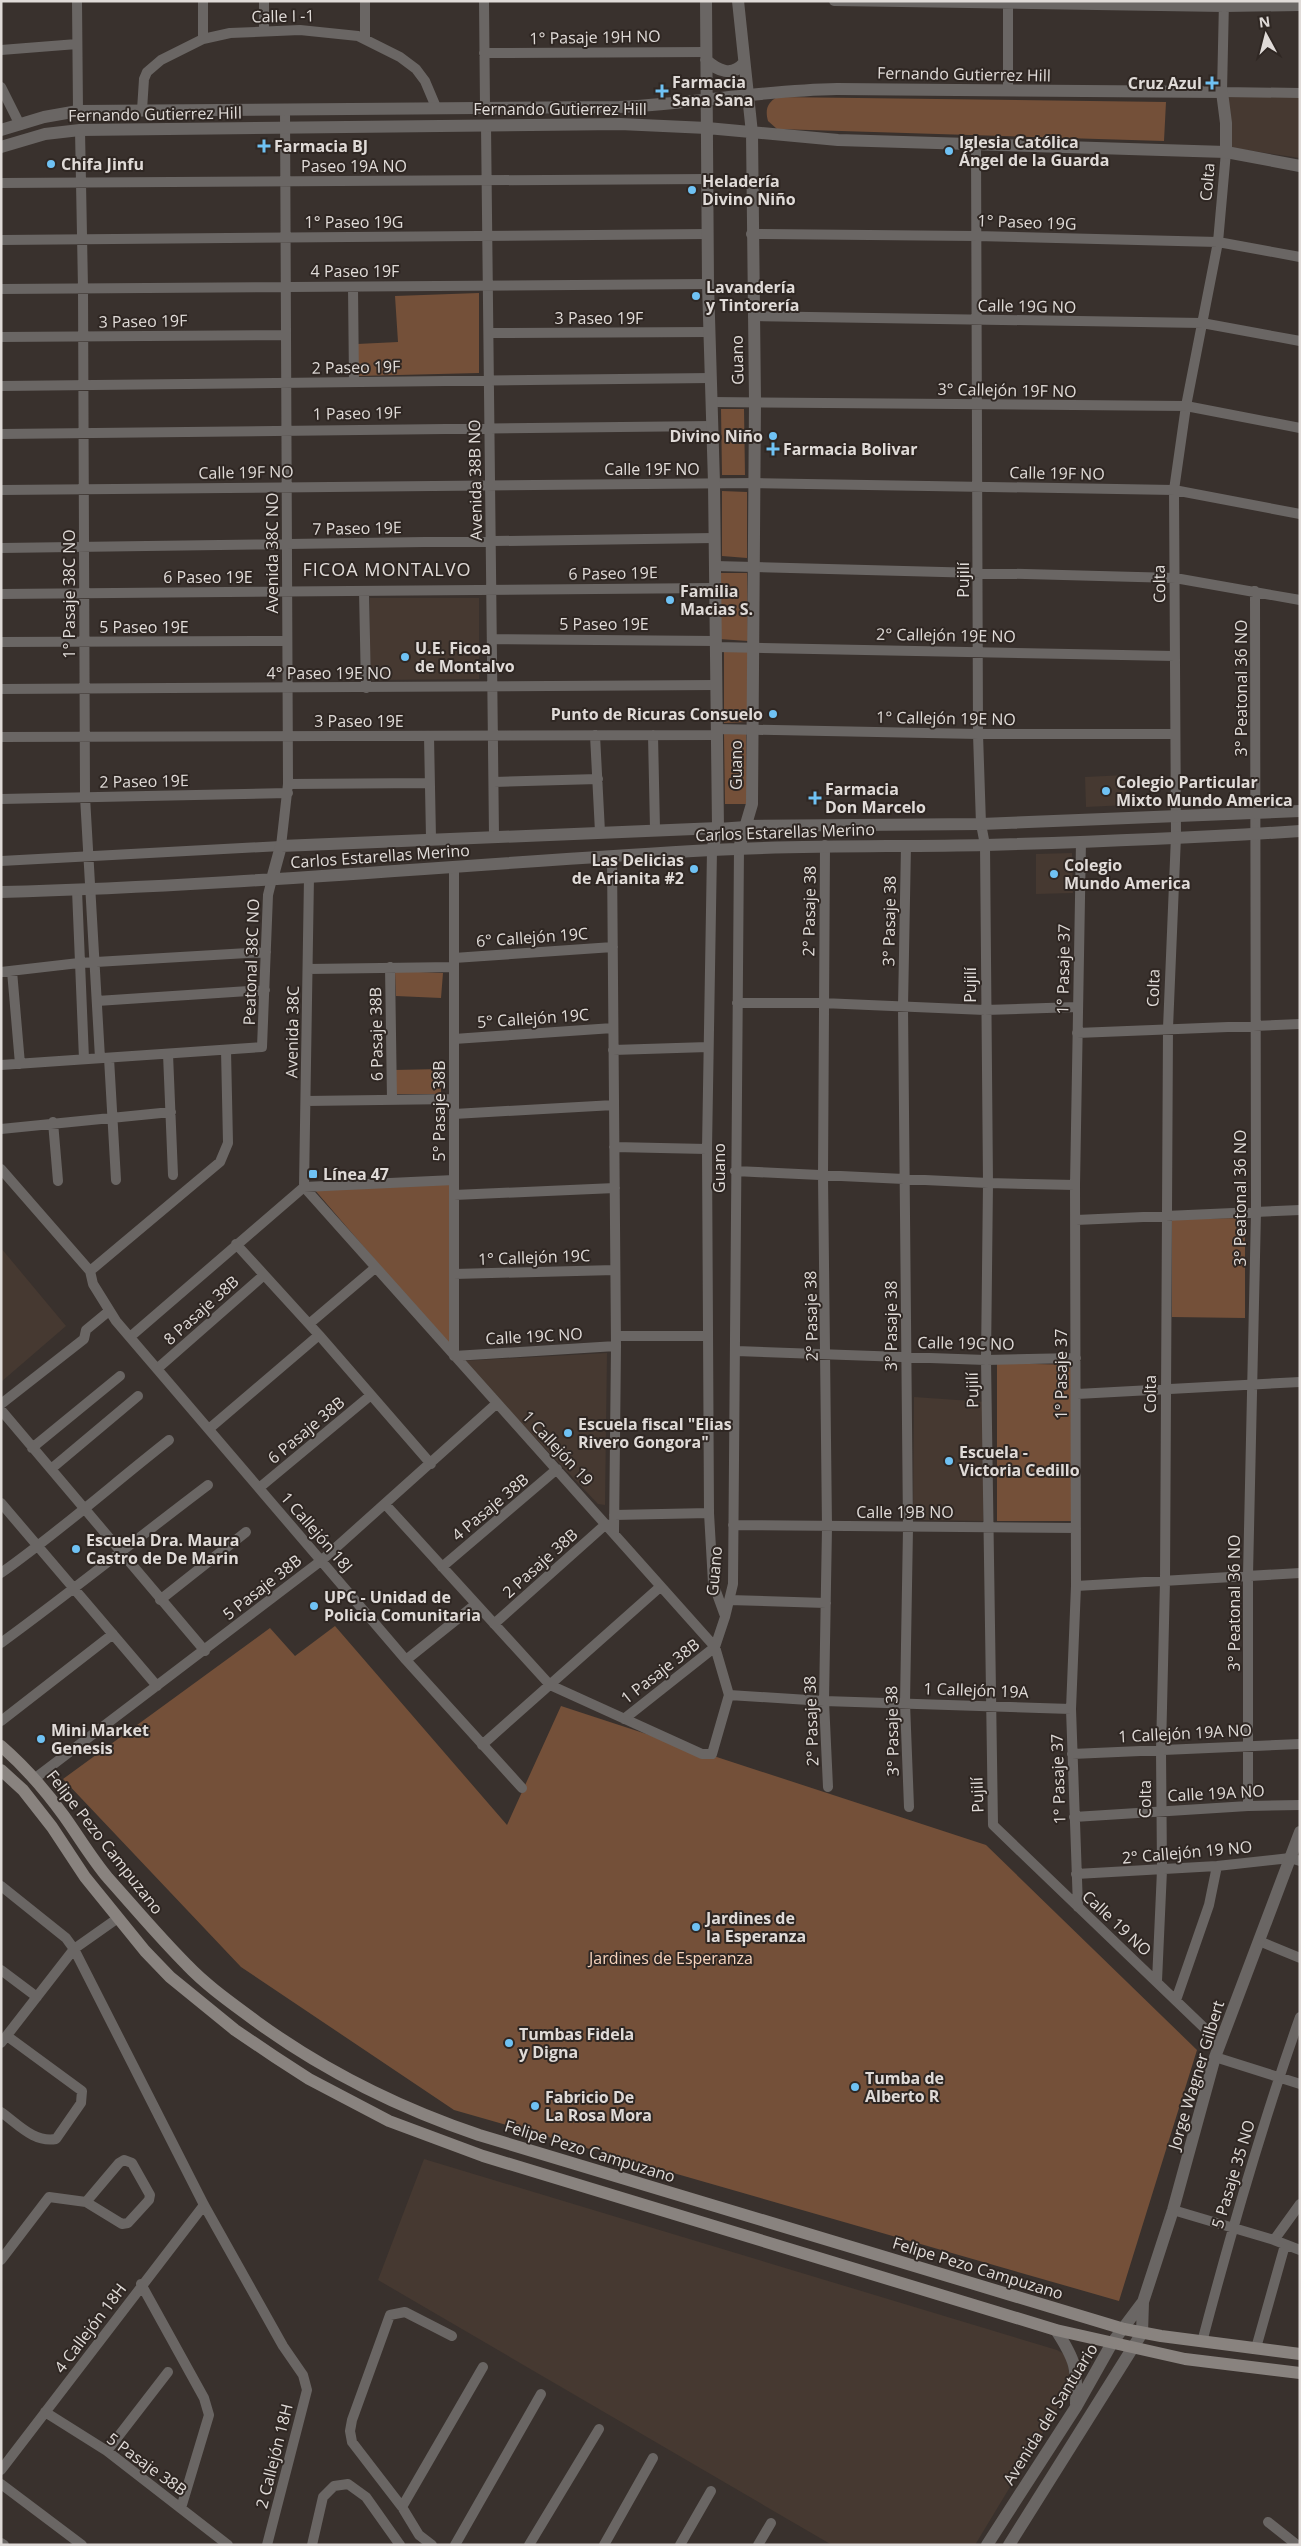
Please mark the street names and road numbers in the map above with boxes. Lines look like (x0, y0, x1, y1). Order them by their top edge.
street label: Calle I -1 (251, 4, 315, 28)
street label: 1° Pasaje 19H NO (529, 25, 661, 49)
street label: Fernando Gutierrez Hill (877, 61, 1051, 87)
street label: Fernando Gutierrez Hill (473, 98, 647, 120)
street label: Fernando Gutierrez Hill (68, 101, 242, 127)
street label: Paseo 19A NO (301, 155, 407, 177)
street label: Colta (1194, 162, 1220, 202)
street label: 1° Paseo 19G (977, 209, 1077, 235)
street label: 1° Paseo 19G (305, 211, 404, 233)
street label: 4 Paseo 19F (311, 260, 399, 282)
street label: Calle 19G NO (977, 294, 1077, 318)
street label: 3 Paseo 19F (555, 307, 643, 329)
street label: 3 Paseo 19F (98, 309, 188, 333)
street label: Guano (726, 335, 748, 385)
street label: 2 Paseo 19F (311, 355, 401, 379)
street label: 3° Callejón 19F NO (937, 378, 1077, 402)
street label: 1 Paseo 19F (312, 401, 402, 425)
street label: Avenida 38B NO (463, 419, 487, 541)
street label: Calle 19F NO (604, 458, 700, 480)
street label: Calle 19F NO (198, 460, 294, 484)
street label: Calle 19F NO (1009, 461, 1105, 485)
street label: Avenida 38C NO (261, 493, 283, 613)
street label: 7 Paseo 19E (312, 516, 402, 540)
street label: 1° Pasaje 38C NO (58, 529, 80, 659)
street label: 6 Paseo 19E (568, 561, 658, 585)
street label: Pujilí (952, 561, 974, 598)
street label: Colta (1148, 565, 1170, 603)
street label: 6 Paseo 19E (163, 566, 253, 588)
street label: 5 Paseo 19E (559, 613, 649, 635)
street label: 5 Paseo 19E (99, 616, 189, 638)
street label: 3° Peatonal 36 NO (1230, 620, 1252, 756)
street label: 2° Callejón 19E NO (876, 623, 1016, 647)
street label: 4° Paseo 19E NO (267, 662, 391, 684)
street label: 1° Callejón 19E NO (876, 706, 1016, 730)
street label: 3 Paseo 19E (314, 710, 404, 732)
street label: Guano (725, 740, 747, 790)
street label: 2 Paseo 19E (99, 769, 189, 793)
street label: Carlos Estarellas Merino (695, 818, 875, 846)
street label: Carlos Estarellas Merino (290, 839, 470, 873)
street label: 2° Pasaje 38 (797, 865, 821, 957)
street label: 3° Pasaje 38 (877, 875, 901, 967)
street label: Peatonal 38C NO (238, 898, 264, 1026)
street label: 6° Callejón 19C (475, 922, 589, 952)
street label: 1° Pasaje 37 (1051, 923, 1075, 1015)
street label: Pujilí (959, 966, 981, 1003)
street label: Colta (1141, 968, 1165, 1008)
street label: Avenida 38C (280, 986, 304, 1078)
street label: 6 Pasaje 38B (364, 987, 388, 1081)
street label: 5° Callejón 19C (476, 1003, 590, 1033)
street label: 5° Pasaje 38B (428, 1061, 450, 1162)
street label: 3° Peatonal 36 NO (1229, 1130, 1251, 1266)
street label: Guano (708, 1143, 730, 1193)
street label: 1° Callejón 19C (478, 1244, 590, 1270)
street label: 8 Pasaje 38B (159, 1270, 243, 1350)
street label: 2° Pasaje 38 (799, 1270, 823, 1362)
street label: 3° Pasaje 38 (880, 1281, 902, 1371)
street label: Calle 19C NO (485, 1322, 583, 1350)
street label: 1° Pasaje 37 (1050, 1329, 1072, 1419)
street label: Calle 19C NO (917, 1331, 1015, 1355)
street label: Pujilí (961, 1371, 983, 1408)
street label: Colta (1139, 1375, 1161, 1413)
street label: 6 Pasaje 38B (263, 1391, 349, 1469)
street label: 1 Callejón 19 (517, 1406, 599, 1490)
street label: 4 Pasaje 38B (447, 1468, 533, 1546)
street label: 1 Callejón 18J (276, 1487, 358, 1577)
street label: Calle 19B NO (856, 1501, 954, 1523)
street label: 2 Pasaje 38B (498, 1523, 582, 1603)
street label: 3° Peatonal 36 NO (1223, 1535, 1245, 1671)
street label: Guano (701, 1545, 727, 1597)
street label: 5 Pasaje 38B (218, 1549, 306, 1625)
street label: 1 Pasaje 38B (616, 1633, 704, 1709)
street label: 2° Pasaje 38 (798, 1675, 824, 1767)
street label: 1 Callejón 19A (923, 1677, 1030, 1703)
street label: 3° Pasaje 38 (880, 1685, 904, 1777)
street label: 1 Callejón 19A NO (1118, 1719, 1252, 1747)
street label: 1° Pasaje 37 (1045, 1733, 1071, 1825)
street label: Felipe Pezo Campuzano (42, 1765, 168, 1919)
street label: Pujilí (965, 1776, 989, 1813)
street label: Calle 19A NO (1167, 1779, 1265, 1807)
street label: Colta (1134, 1780, 1156, 1818)
street label: 2° Callejón 19 NO (1121, 1835, 1253, 1869)
street label: Calle 19 NO (1078, 1885, 1156, 1961)
street label: Jorge Wagner Gilbert (1162, 1997, 1229, 2154)
street label: Felipe Pezo Campuzano (502, 2115, 678, 2187)
street label: 5 Pasaje 35 NO (1206, 2117, 1260, 2231)
street label: Felipe Pezo Campuzano (890, 2232, 1066, 2304)
street label: 4 Callejón 18H (49, 2279, 131, 2377)
street label: Avenida del Santuario (998, 2339, 1102, 2489)
street label: 2 Callejón 18H (250, 2401, 298, 2511)
street label: 5 Pasaje 38B (102, 2427, 192, 2501)

